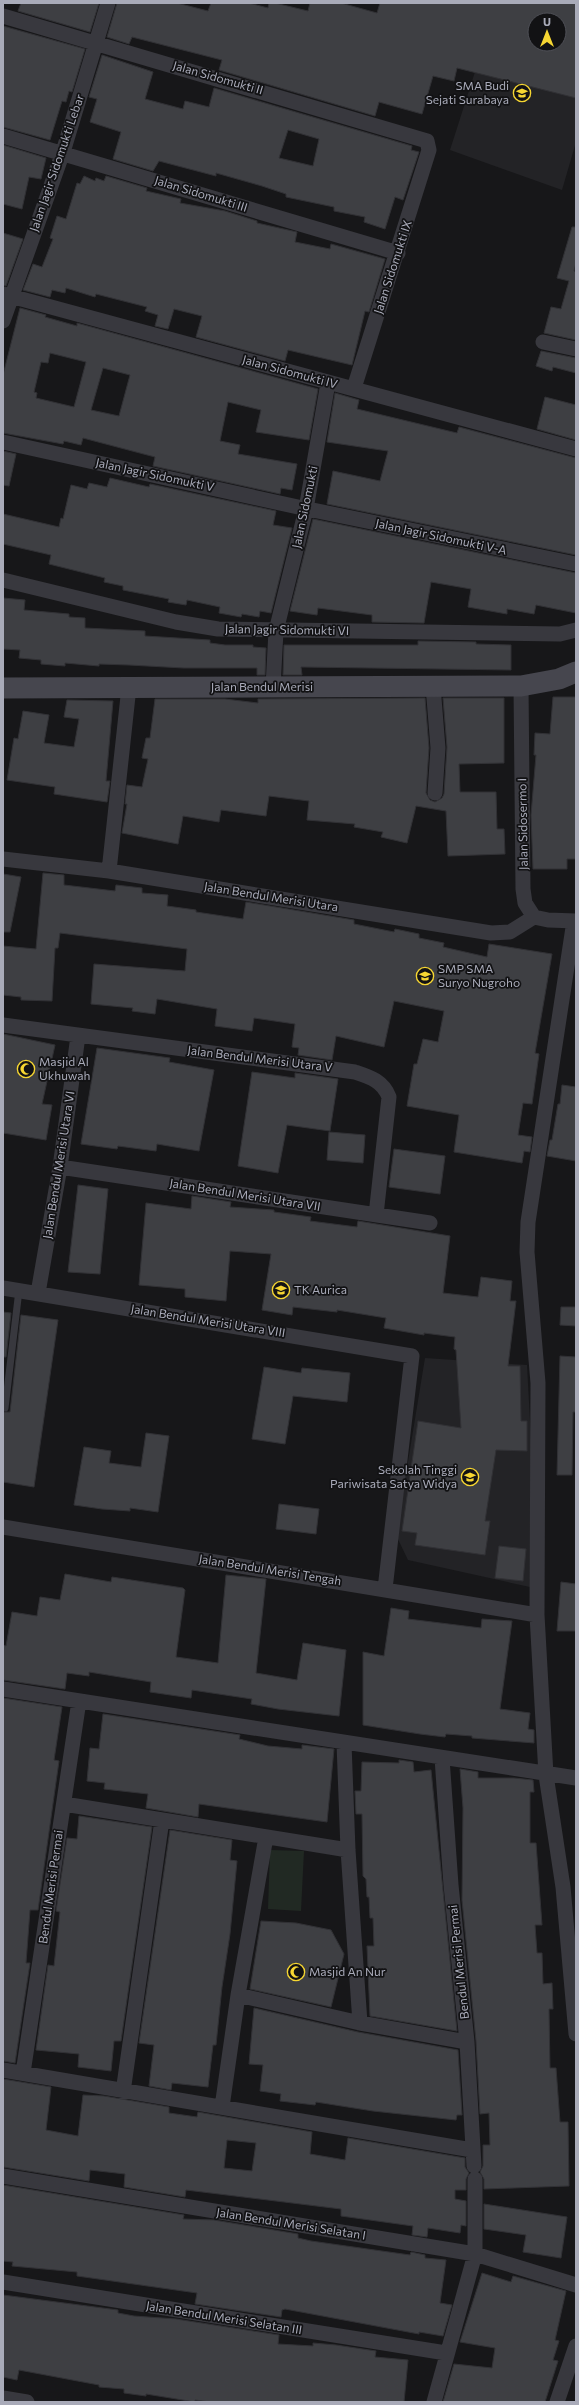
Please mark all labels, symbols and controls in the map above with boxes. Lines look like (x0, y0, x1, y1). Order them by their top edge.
north arrow (527, 12, 567, 52)
text: U (543, 15, 551, 28)
street label: Jalan Sidomukti II (171, 57, 265, 98)
place label: SMA Budi Sejati Surabaya (426, 78, 509, 106)
school or university icon: SMA Budi Sejati Surabaya (512, 83, 532, 103)
street label: Jalan Jagir Sidomukti Lebar (26, 92, 87, 233)
street label: Jalan Sidomukti III (153, 172, 249, 215)
street label: Jalan Sidomukti IX (370, 218, 415, 316)
street label: Jalan Sidomukti IV (241, 352, 339, 391)
street label: Jalan Jagir Sidomukti V (94, 455, 216, 494)
street label: Jalan Sidomukti (288, 464, 321, 550)
street label: Jalan Jagir Sidomukti V-A (374, 515, 508, 558)
street label: Jalan Jagir Sidomukti VI (225, 621, 349, 638)
street label: Jalan Bendul Merisi (211, 679, 313, 694)
street label: Jalan Sidosermo I (514, 778, 531, 870)
street label: Jalan Bendul Merisi Utara (203, 878, 339, 915)
place label: SMP SMA Suryo Nugroho (438, 961, 520, 989)
school or university icon: SMP SMA Suryo Nugroho (415, 966, 435, 986)
street label: Jalan Bendul Merisi Utara V (187, 1042, 334, 1075)
place label: Masjid Al Ukhuwah (39, 1054, 91, 1082)
mosque icon: Masjid Al Ukhuwah (16, 1059, 36, 1079)
street label: Jalan Bendul Merisi Utara VI (39, 1090, 78, 1240)
street label: Jalan Bendul Merisi Utara VII (168, 1175, 322, 1214)
school or university icon: TK Aurica (271, 1280, 291, 1300)
place label: TK Aurica (294, 1282, 347, 1296)
street label: Jalan Bendul Merisi Utara VIII (130, 1301, 286, 1340)
place label: Sekolah Tinggi Pariwisata Satya Widya (330, 1462, 457, 1490)
school or university icon: Sekolah Tinggi Pariwisata Satya Widya (460, 1467, 480, 1487)
street label: Jalan Bendul Merisi Tengah (198, 1551, 342, 1588)
street label: Bendul Merisi Permai (35, 1829, 65, 1945)
street label: Bendul Merisi Permai (445, 1904, 471, 2020)
mosque icon: Masjid An Nur (286, 1962, 306, 1982)
place label: Masjid An Nur (309, 1964, 386, 1978)
street label: Jalan Bendul Merisi Selatan I (215, 2204, 367, 2243)
street label: Jalan Bendul Merisi Selatan III (145, 2298, 303, 2337)

